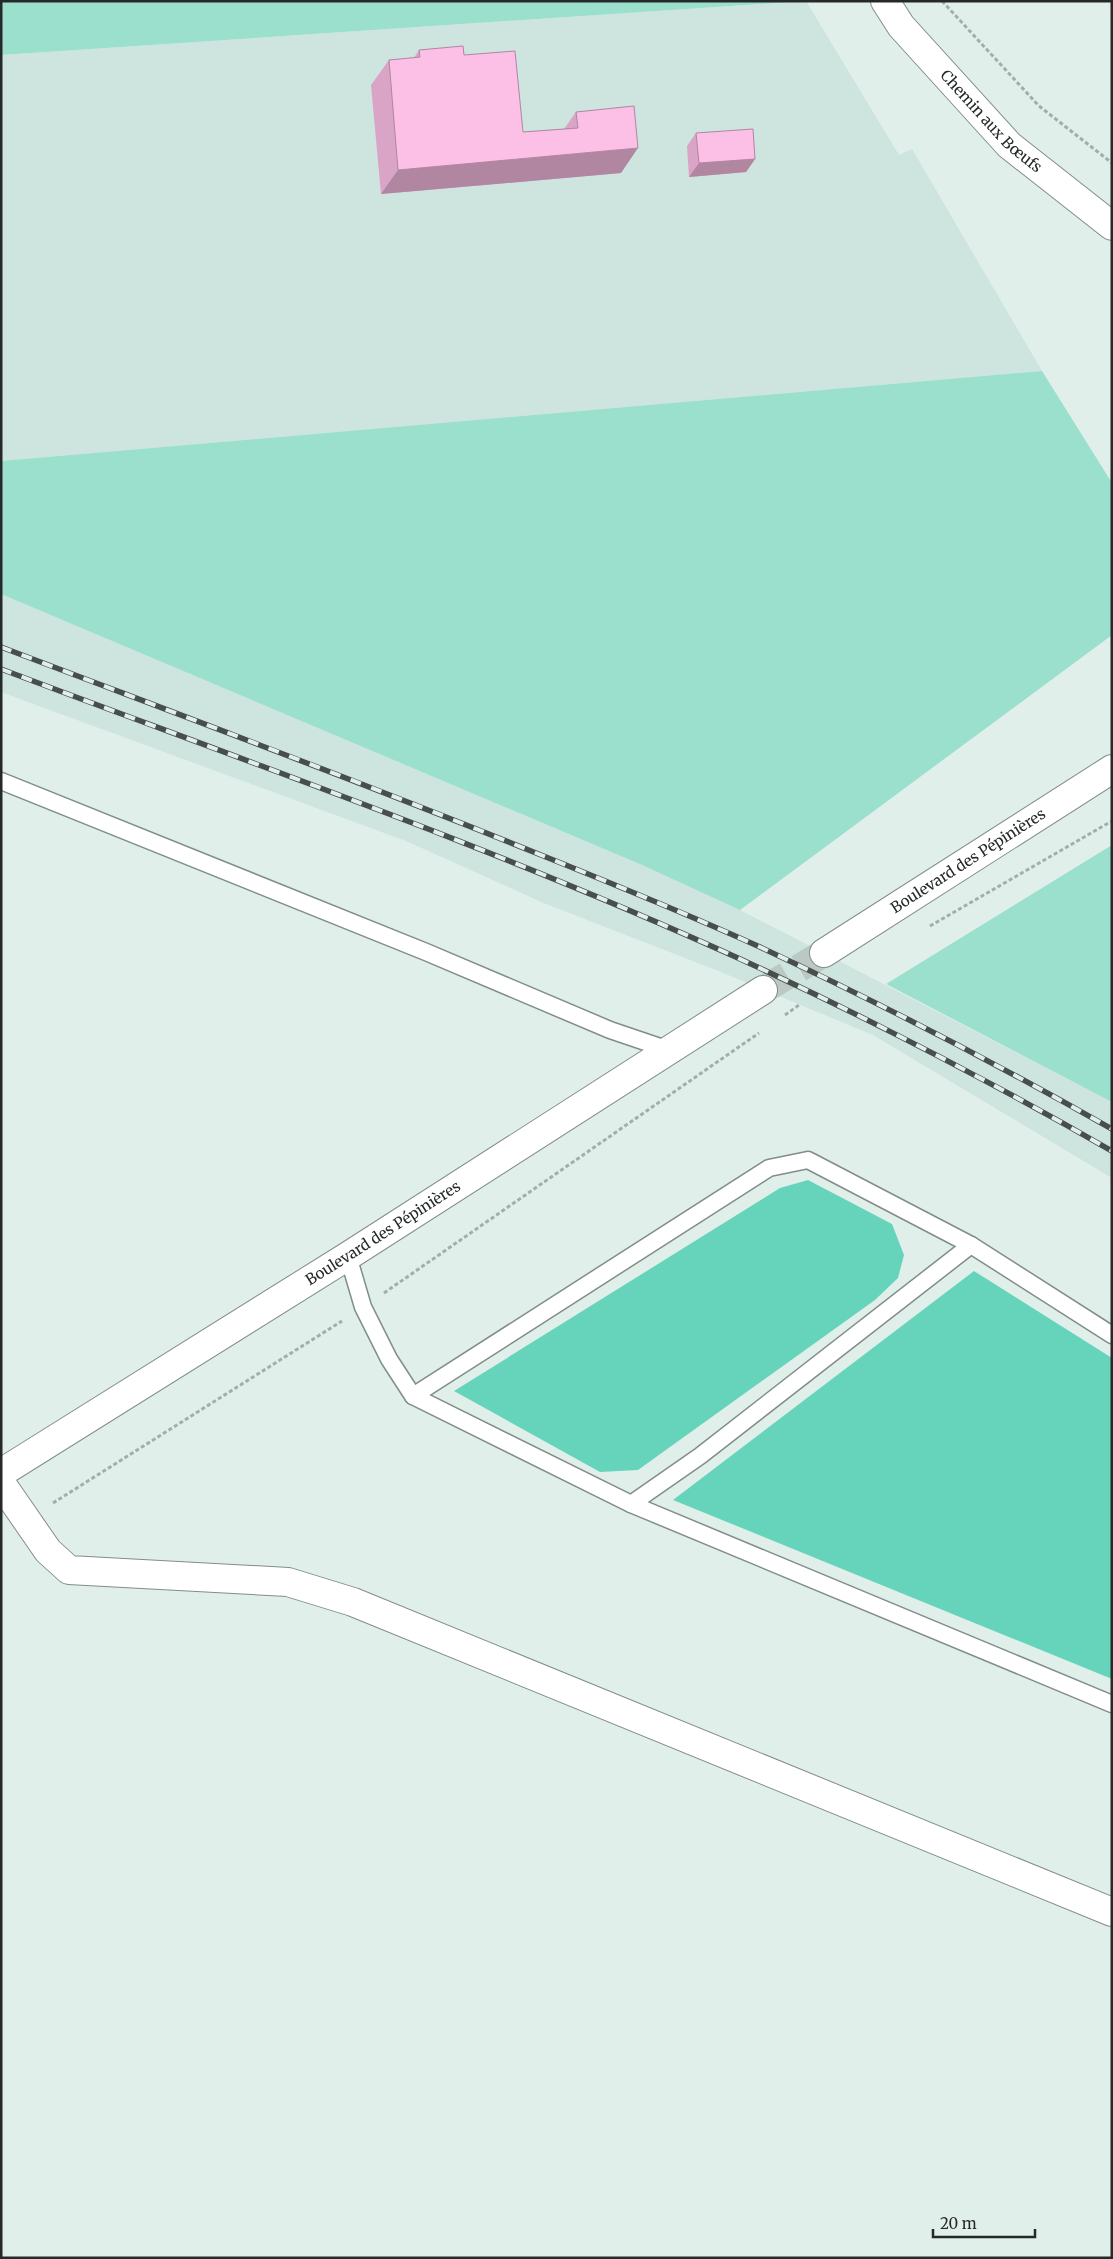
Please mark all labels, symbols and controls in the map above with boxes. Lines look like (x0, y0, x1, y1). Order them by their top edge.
street label: Chemin aux Bœufs (936, 66, 1046, 176)
street label: Boulevard des Pépinières (887, 804, 1049, 917)
street label: Boulevard des Pépinières (302, 1176, 464, 1289)
scale bar (933, 2206, 1036, 2238)
text: 20 m (940, 2214, 977, 2233)

